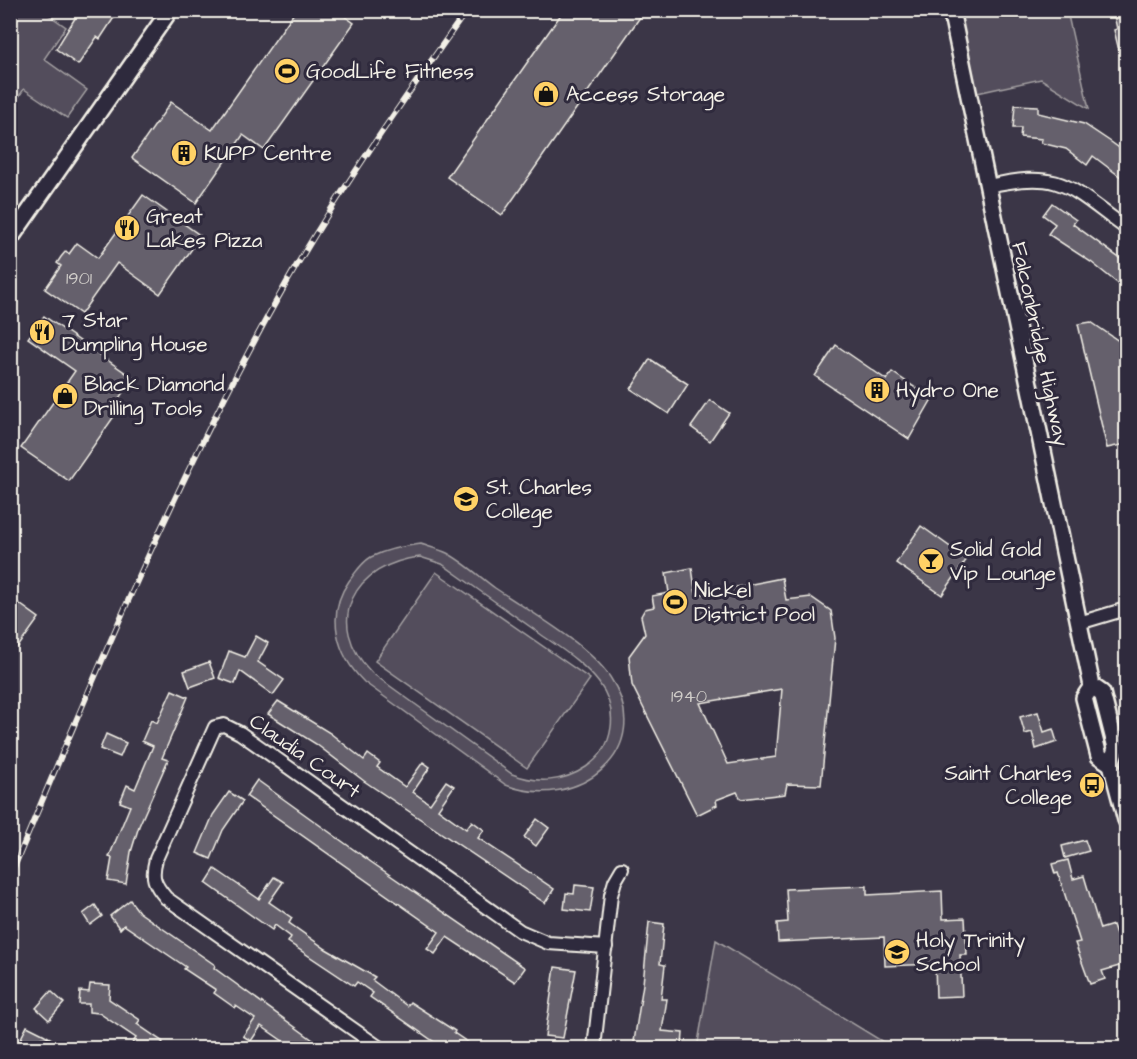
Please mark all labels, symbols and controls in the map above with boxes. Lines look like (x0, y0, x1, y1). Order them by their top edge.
sports icon: GoodLife Fitness (272, 56, 302, 86)
place label: GoodLife Fitness (306, 57, 474, 86)
shop icon: Access Storage (531, 79, 561, 109)
place label: Access Storage (566, 80, 725, 111)
building icon: KUPP Centre (169, 138, 199, 168)
place label: KUPP Centre (204, 139, 332, 168)
place label: Great Lakes Pizza (146, 202, 263, 255)
restaurant icon: Great Lakes Pizza (112, 213, 142, 243)
street label: Falconbridge Highway (1002, 239, 1076, 450)
house number: 1901 (66, 266, 92, 291)
place label: 7 Star Dumpling House (62, 306, 208, 361)
restaurant icon: 7 Star Dumpling House (27, 317, 57, 347)
place label: Black Diamond Drilling Tools (84, 370, 225, 425)
building icon: Hydro One (862, 375, 892, 405)
place label: Hydro One (896, 376, 999, 407)
shop icon: Black Diamond Drilling Tools (50, 381, 80, 411)
place label: St. Charles College (486, 473, 592, 528)
school or university icon: St. Charles College (451, 484, 481, 514)
place label: Solid Gold Vip Lounge (950, 535, 1056, 590)
bar icon: Solid Gold Vip Lounge (916, 546, 946, 576)
place label: Nickel District Pool (694, 576, 815, 629)
sports icon: Nickel District Pool (660, 587, 690, 617)
house number: 1940 (671, 684, 707, 709)
street label: Claudia Court (243, 707, 367, 805)
place label: Saint Charles College (945, 759, 1072, 814)
bus stop icon: Saint Charles College (1077, 770, 1107, 800)
place label: Holy Trinity School (916, 926, 1026, 979)
school or university icon: Holy Trinity School (882, 937, 912, 967)

